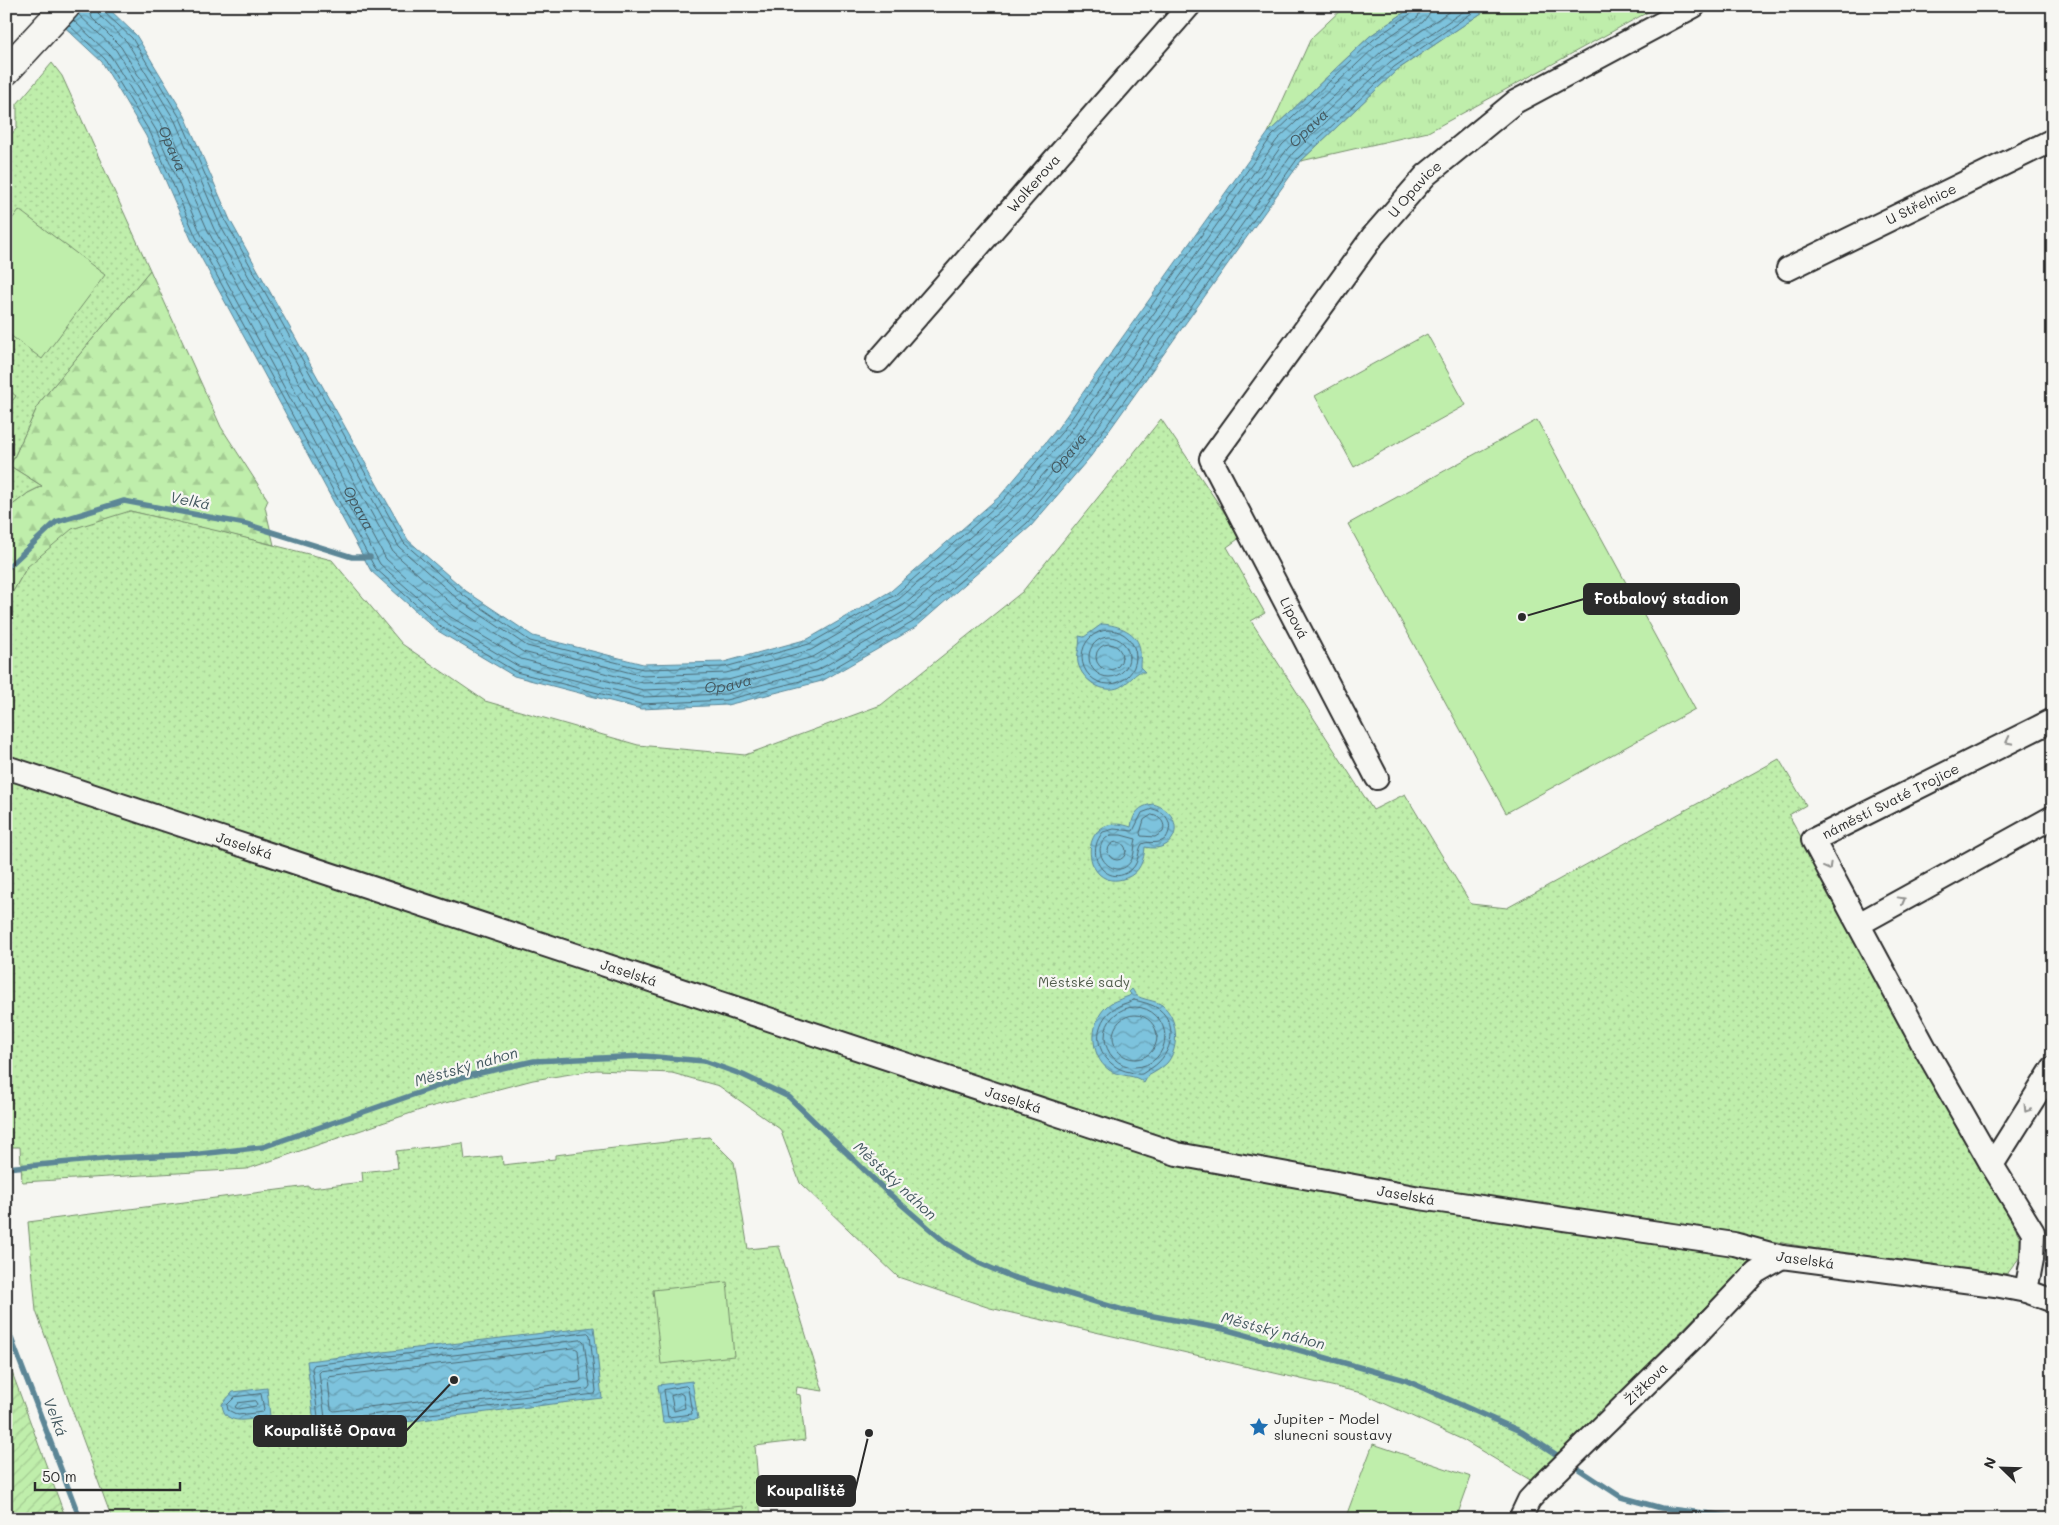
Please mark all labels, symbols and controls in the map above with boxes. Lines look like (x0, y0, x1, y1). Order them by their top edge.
water label: Opava (1284, 104, 1332, 151)
water label: Opava (154, 122, 192, 174)
street label: Wolkerova (1002, 150, 1064, 216)
street label: U Opavice (1383, 156, 1445, 221)
street label: U Střelnice (1882, 179, 1959, 229)
water label: Opava (1044, 429, 1090, 478)
water label: Opava (339, 482, 379, 533)
water label: Velká (168, 486, 212, 514)
callout: Fotbalový stadion (1584, 584, 1739, 614)
text: Fotbalový stadion (1594, 588, 1728, 608)
street label: Lípová (1276, 594, 1313, 642)
water label: Opava (704, 669, 754, 697)
one-way arrow (2005, 735, 2014, 745)
street label: náměstí Svaté Trojice (1819, 758, 1962, 843)
street label: Jaselská (214, 827, 275, 863)
one-way arrow (1822, 861, 1832, 870)
one-way arrow (1896, 896, 1905, 906)
street label: Jaselská (598, 954, 660, 991)
park label: Městské sady (1038, 972, 1130, 991)
water label: Městský náhon (412, 1042, 520, 1090)
street label: Jaselská (983, 1081, 1044, 1118)
one-way arrow (2023, 1103, 2033, 1112)
water label: Městský náhon (850, 1137, 941, 1224)
street label: Jaselská (1376, 1180, 1436, 1209)
street label: Jaselská (1774, 1246, 1836, 1273)
water label: Městský náhon (1219, 1307, 1327, 1353)
street label: Žižkova (1620, 1358, 1672, 1409)
water label: Velká (39, 1394, 73, 1439)
place label: Jupiter - Model slunecni soustavy (1274, 1409, 1392, 1444)
callout: Koupaliště Opava (254, 1416, 406, 1446)
place icon: Jupiter - Model slunecni soustavy (1248, 1416, 1270, 1438)
text: Koupaliště Opava (264, 1420, 396, 1440)
north arrow (1976, 1442, 2026, 1492)
text: N (1979, 1454, 2000, 1471)
scale bar (35, 1460, 180, 1492)
text: 50 m (42, 1466, 77, 1486)
callout: Koupaliště (757, 1476, 855, 1506)
text: Koupaliště (767, 1480, 845, 1500)

